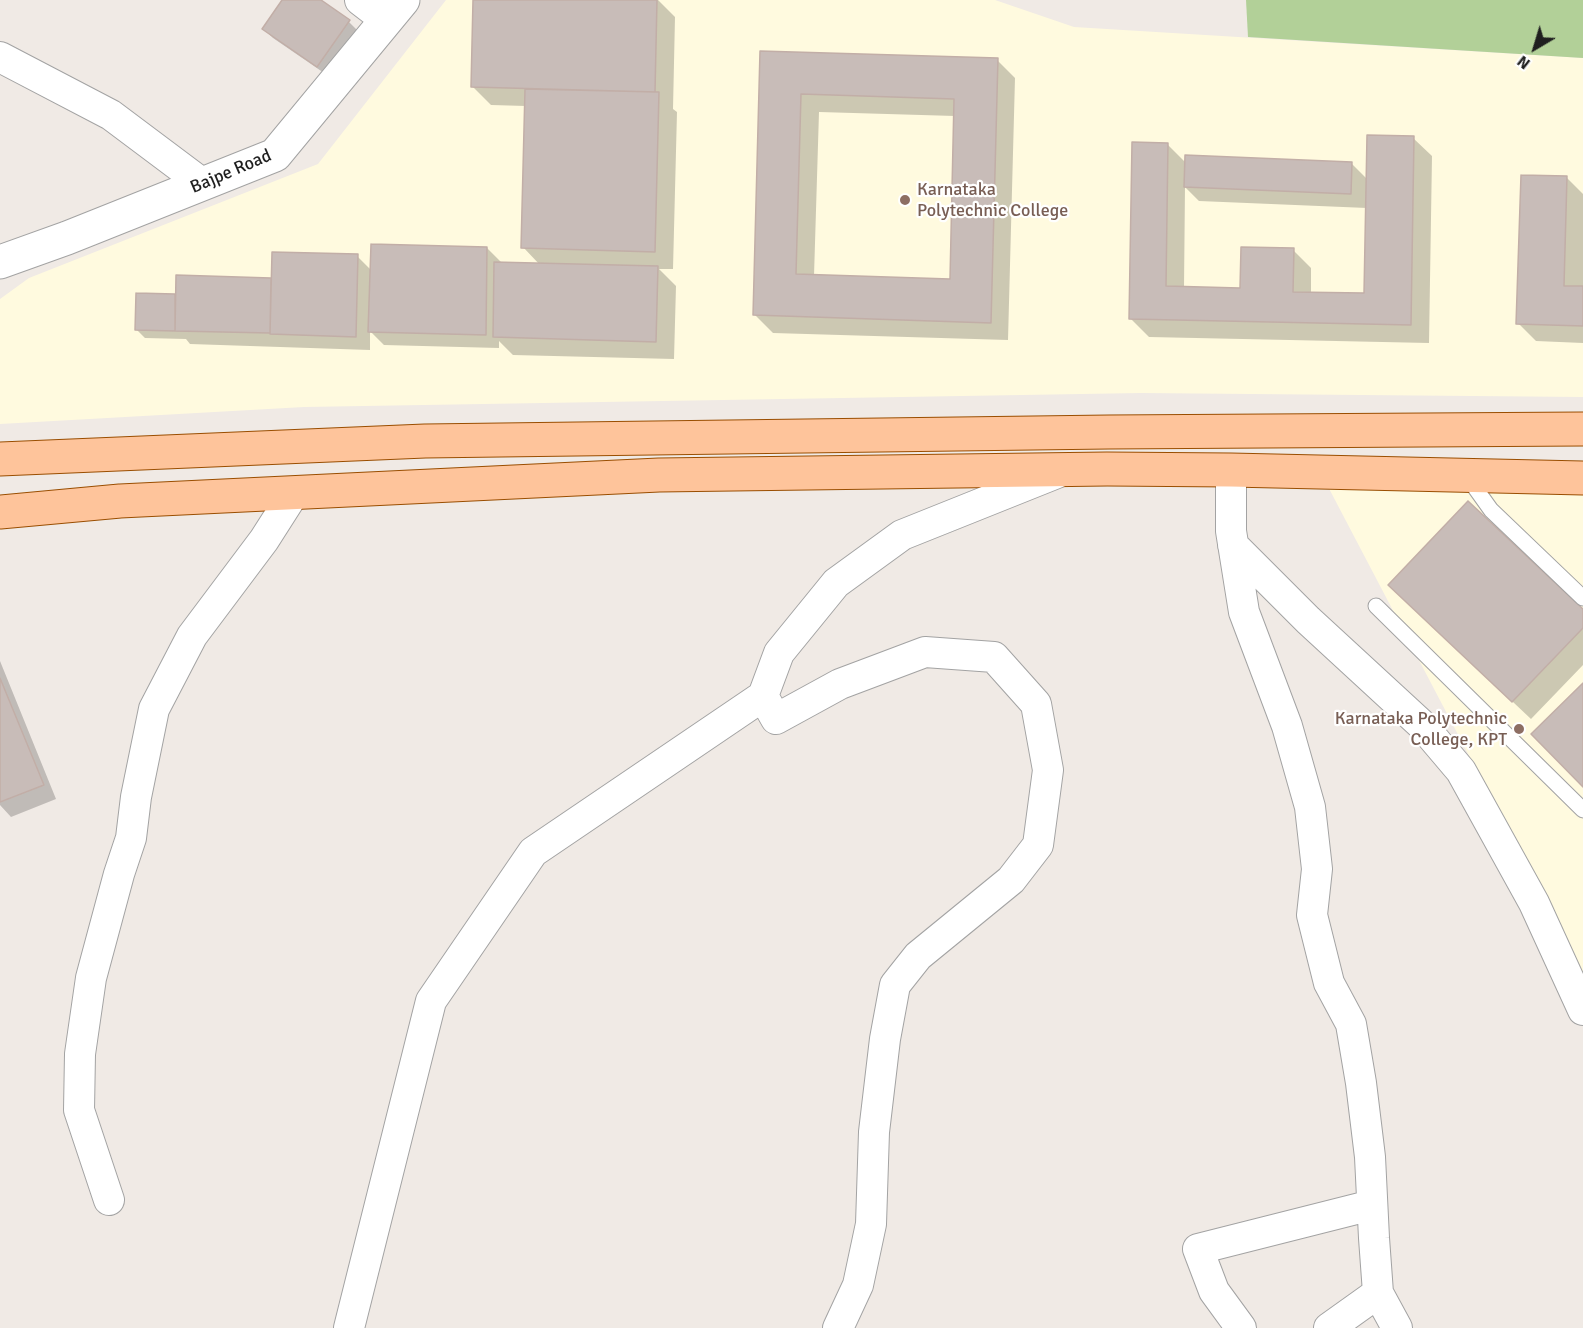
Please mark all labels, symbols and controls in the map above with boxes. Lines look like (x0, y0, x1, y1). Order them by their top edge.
north arrow (1505, 18, 1565, 78)
text: N (1513, 51, 1534, 73)
street label: Bajpe Road (187, 145, 275, 199)
place label: Karnataka Polytechnic College (917, 179, 1068, 222)
marker: Karnataka Polytechnic College (898, 193, 912, 207)
place label: Karnataka Polytechnic College, KPT (1335, 708, 1507, 750)
marker: Karnataka Polytechnic College, KPT (1512, 722, 1526, 736)

